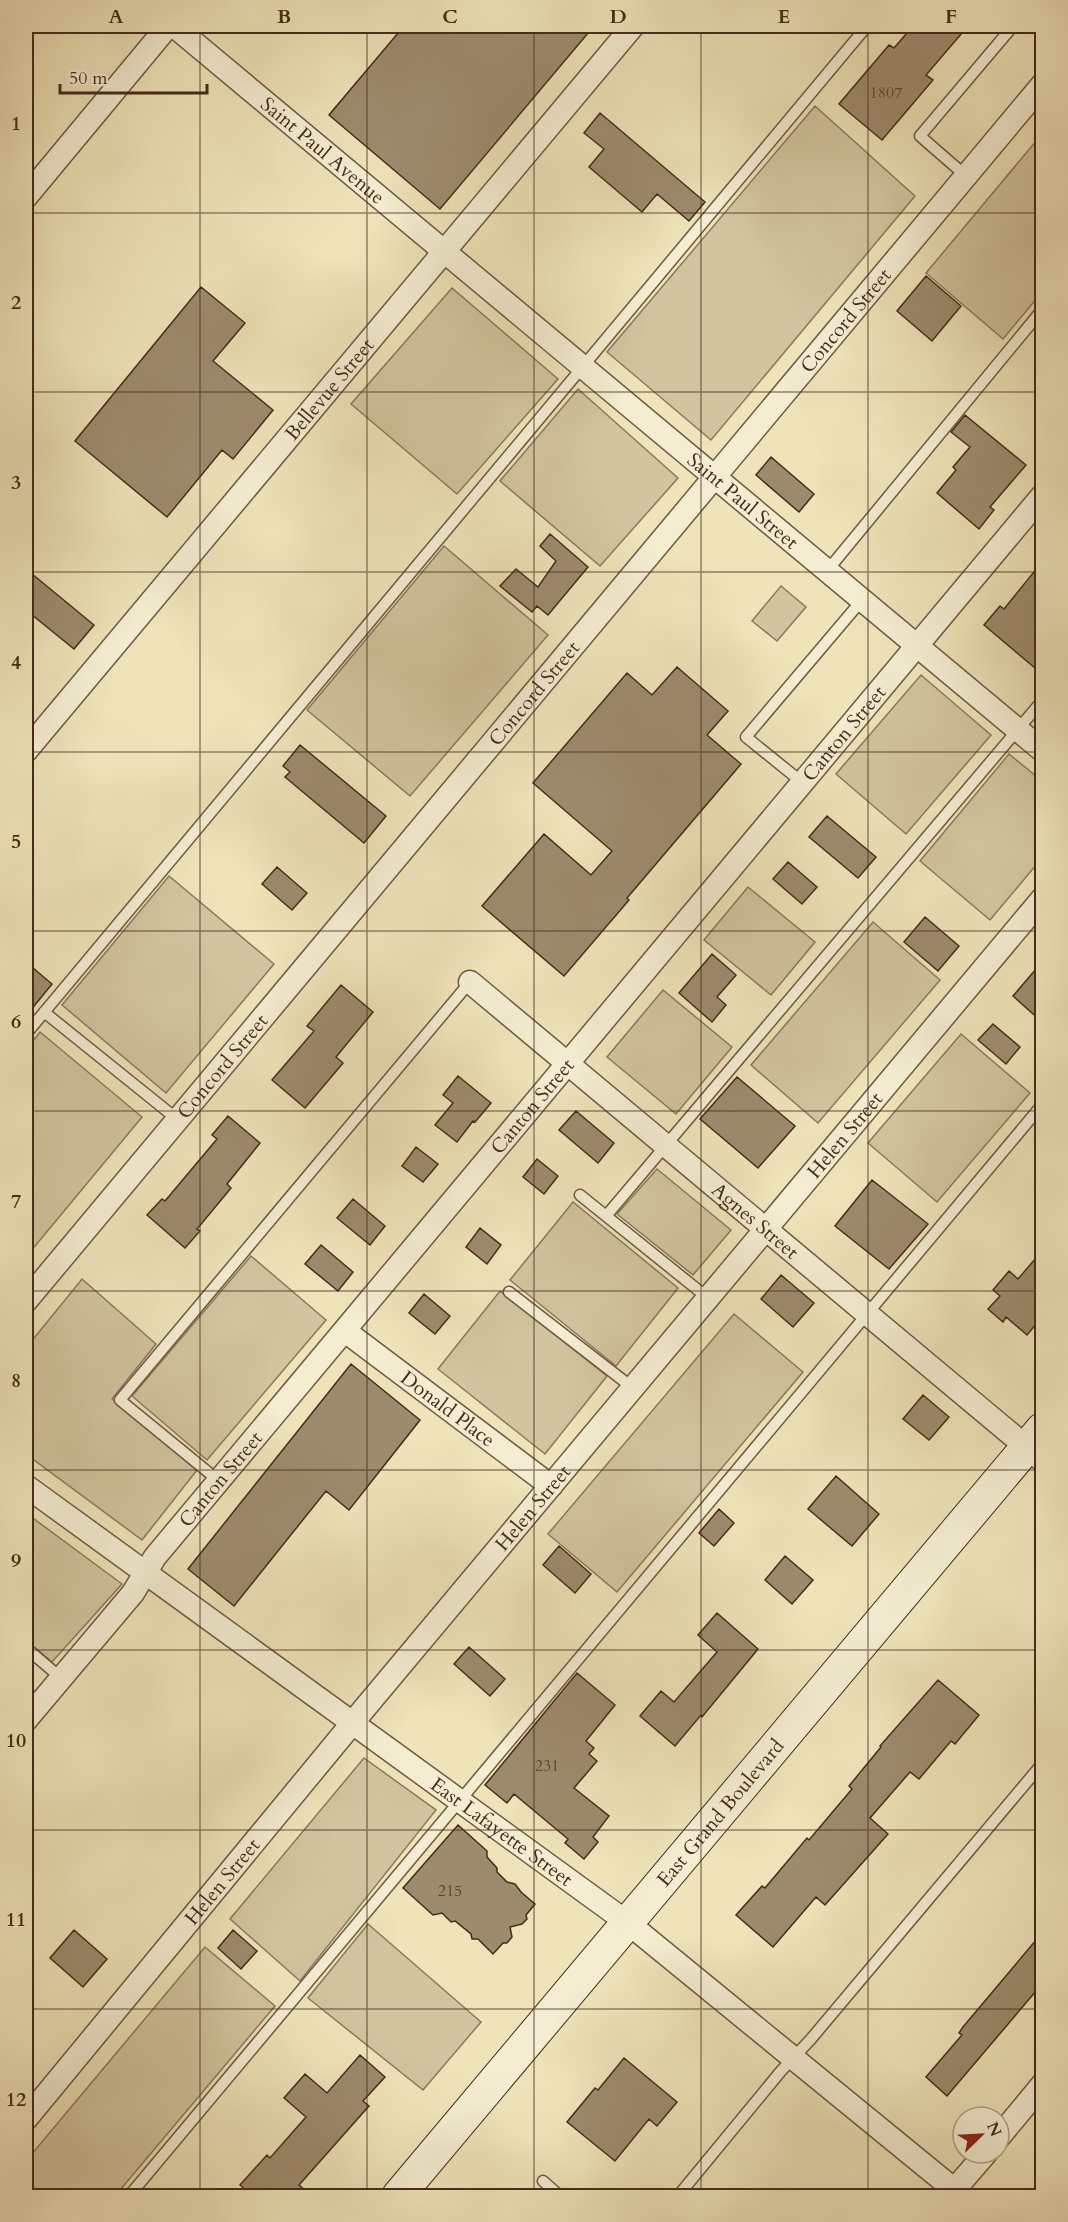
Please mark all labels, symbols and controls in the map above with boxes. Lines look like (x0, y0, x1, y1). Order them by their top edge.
text: A (108, 3, 124, 30)
text: B (277, 3, 291, 30)
text: C (442, 3, 458, 30)
text: D (609, 3, 627, 30)
text: E (778, 3, 790, 30)
text: F (945, 3, 957, 30)
scale bar (60, 57, 207, 95)
text: 50 m (69, 66, 108, 91)
house number: 1807 (870, 82, 902, 104)
street label: Saint Paul Avenue (255, 91, 391, 210)
text: 1 (11, 110, 21, 137)
street label: Concord Street (794, 262, 898, 379)
text: 2 (11, 289, 21, 316)
street label: Bellevue Street (279, 332, 381, 446)
street label: Saint Paul Street (681, 447, 805, 556)
text: 3 (11, 469, 21, 496)
street label: Concord Street (483, 635, 586, 752)
text: 4 (11, 649, 21, 676)
street label: Canton Street (796, 679, 893, 787)
text: 5 (11, 828, 21, 855)
text: 6 (11, 1008, 21, 1035)
street label: Concord Street (171, 1008, 275, 1125)
street label: Canton Street (484, 1052, 581, 1160)
street label: Helen Street (801, 1086, 889, 1184)
street label: Agnes Street (706, 1177, 805, 1266)
text: 7 (11, 1188, 21, 1215)
street label: Donald Place (395, 1364, 501, 1453)
text: 8 (11, 1367, 21, 1394)
street label: Canton Street (173, 1425, 269, 1533)
street label: Helen Street (489, 1459, 577, 1557)
text: 9 (11, 1547, 21, 1574)
text: 10 (6, 1727, 26, 1754)
street label: East Grand Boulevard (651, 1733, 791, 1892)
house number: 231 (535, 1755, 559, 1777)
street label: East Lafayette Street (425, 1771, 579, 1893)
street label: Helen Street (179, 1832, 267, 1931)
house number: 215 (438, 1880, 462, 1902)
text: 11 (6, 1906, 26, 1933)
text: 12 (6, 2086, 26, 2113)
north arrow (951, 2105, 1011, 2165)
text: N (981, 2118, 1007, 2140)

